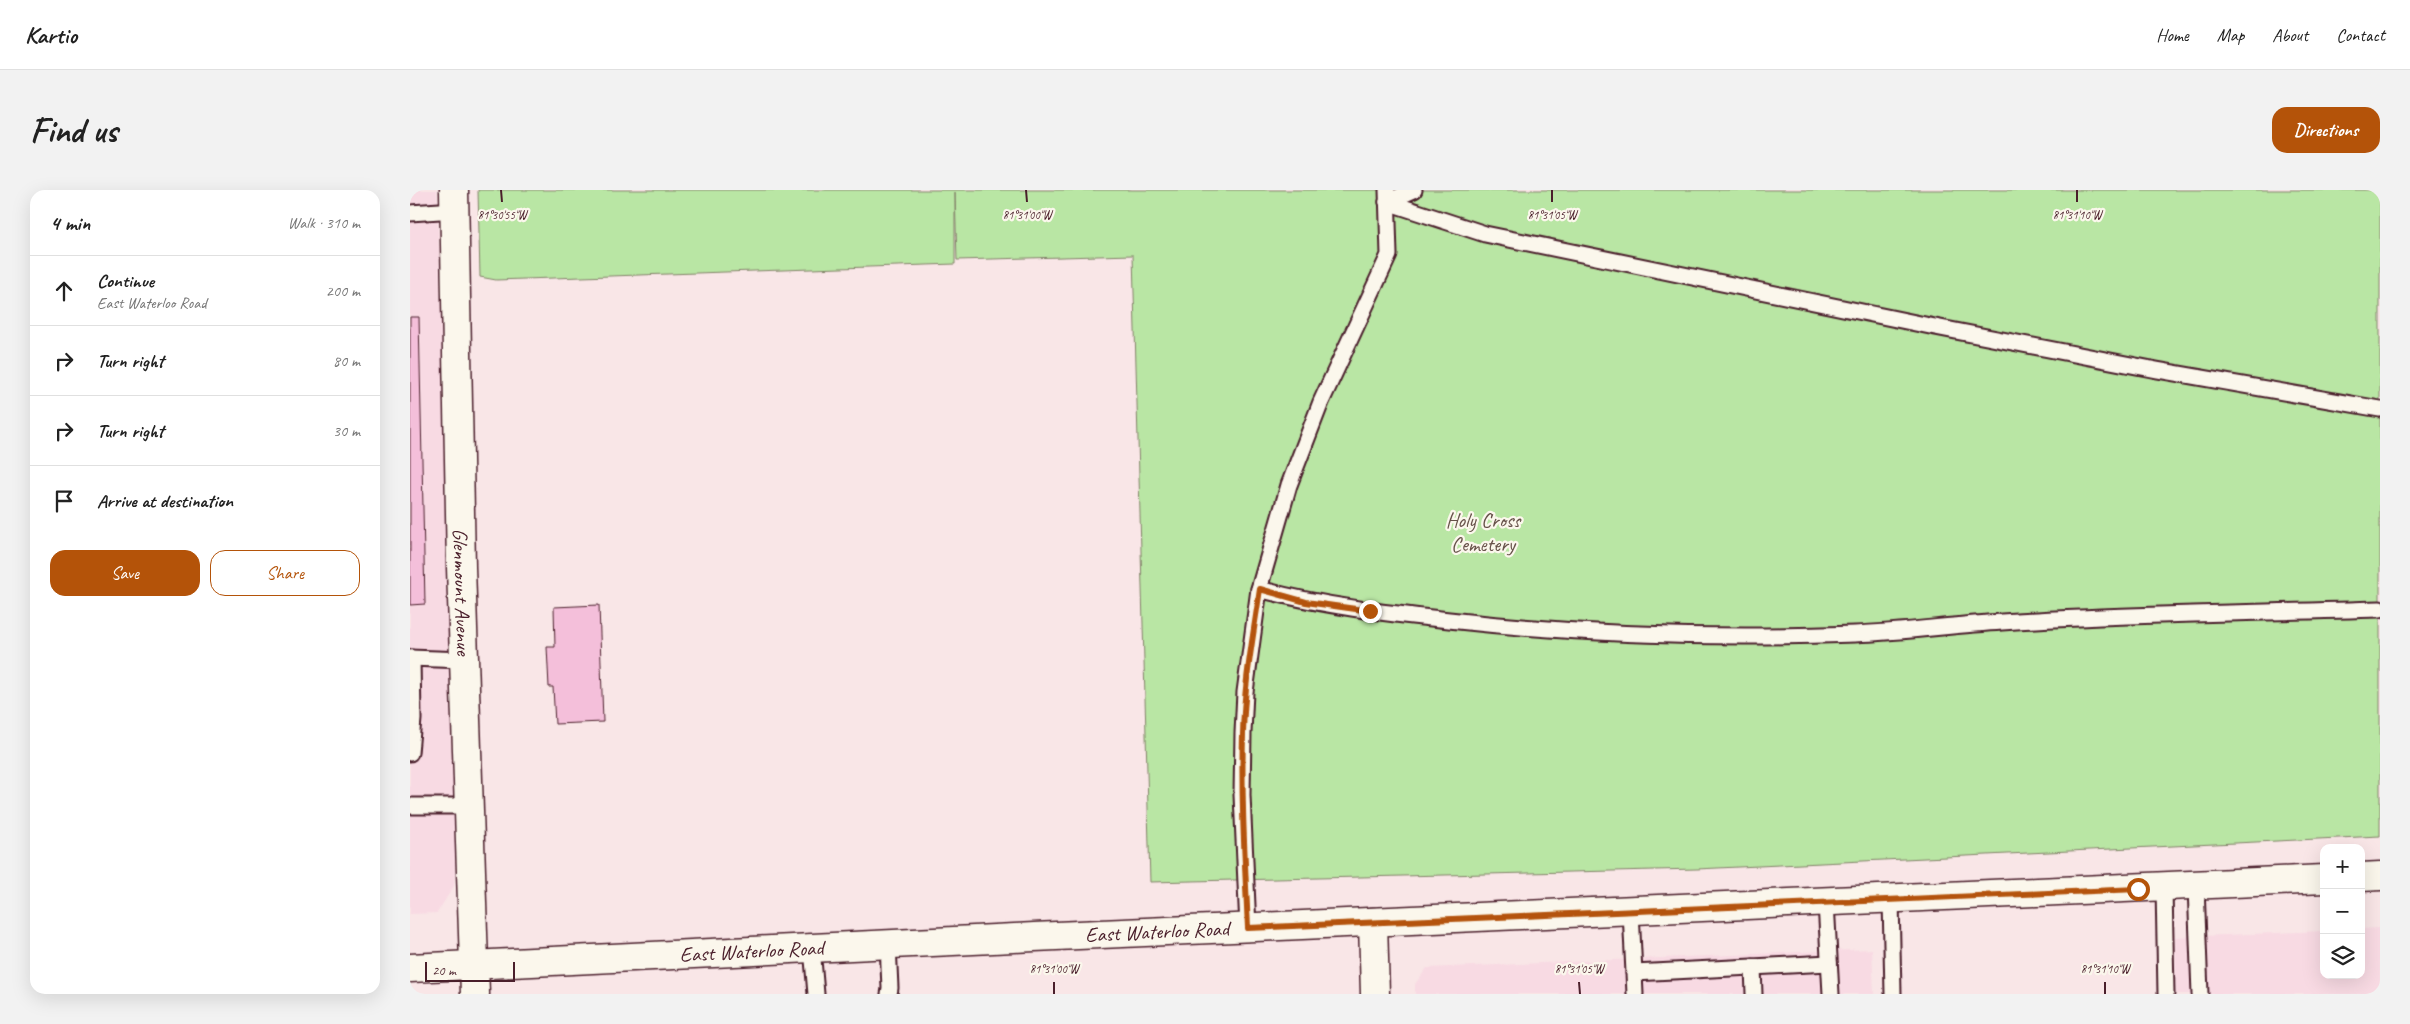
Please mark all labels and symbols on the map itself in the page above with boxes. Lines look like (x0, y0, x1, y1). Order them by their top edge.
text: 81°30'55"W (478, 207, 529, 223)
text: 81°31'00"W (1003, 207, 1054, 223)
text: 81°31'05"W (1528, 207, 1579, 223)
text: 81°31'10"W (2053, 207, 2104, 223)
park label: Holy Cross Cemetery (1446, 507, 1522, 557)
street label: Glenmount Avenue (447, 528, 477, 657)
route end (1359, 600, 1382, 623)
route start (2127, 878, 2150, 901)
street label: East Waterloo Road (1085, 915, 1233, 948)
street label: East Waterloo Road (679, 934, 828, 968)
scale bar (425, 959, 515, 982)
text: 81°31'00"W (1030, 961, 1081, 977)
text: 81°31'05"W (1555, 961, 1606, 977)
text: 81°31'10"W (2081, 961, 2132, 977)

